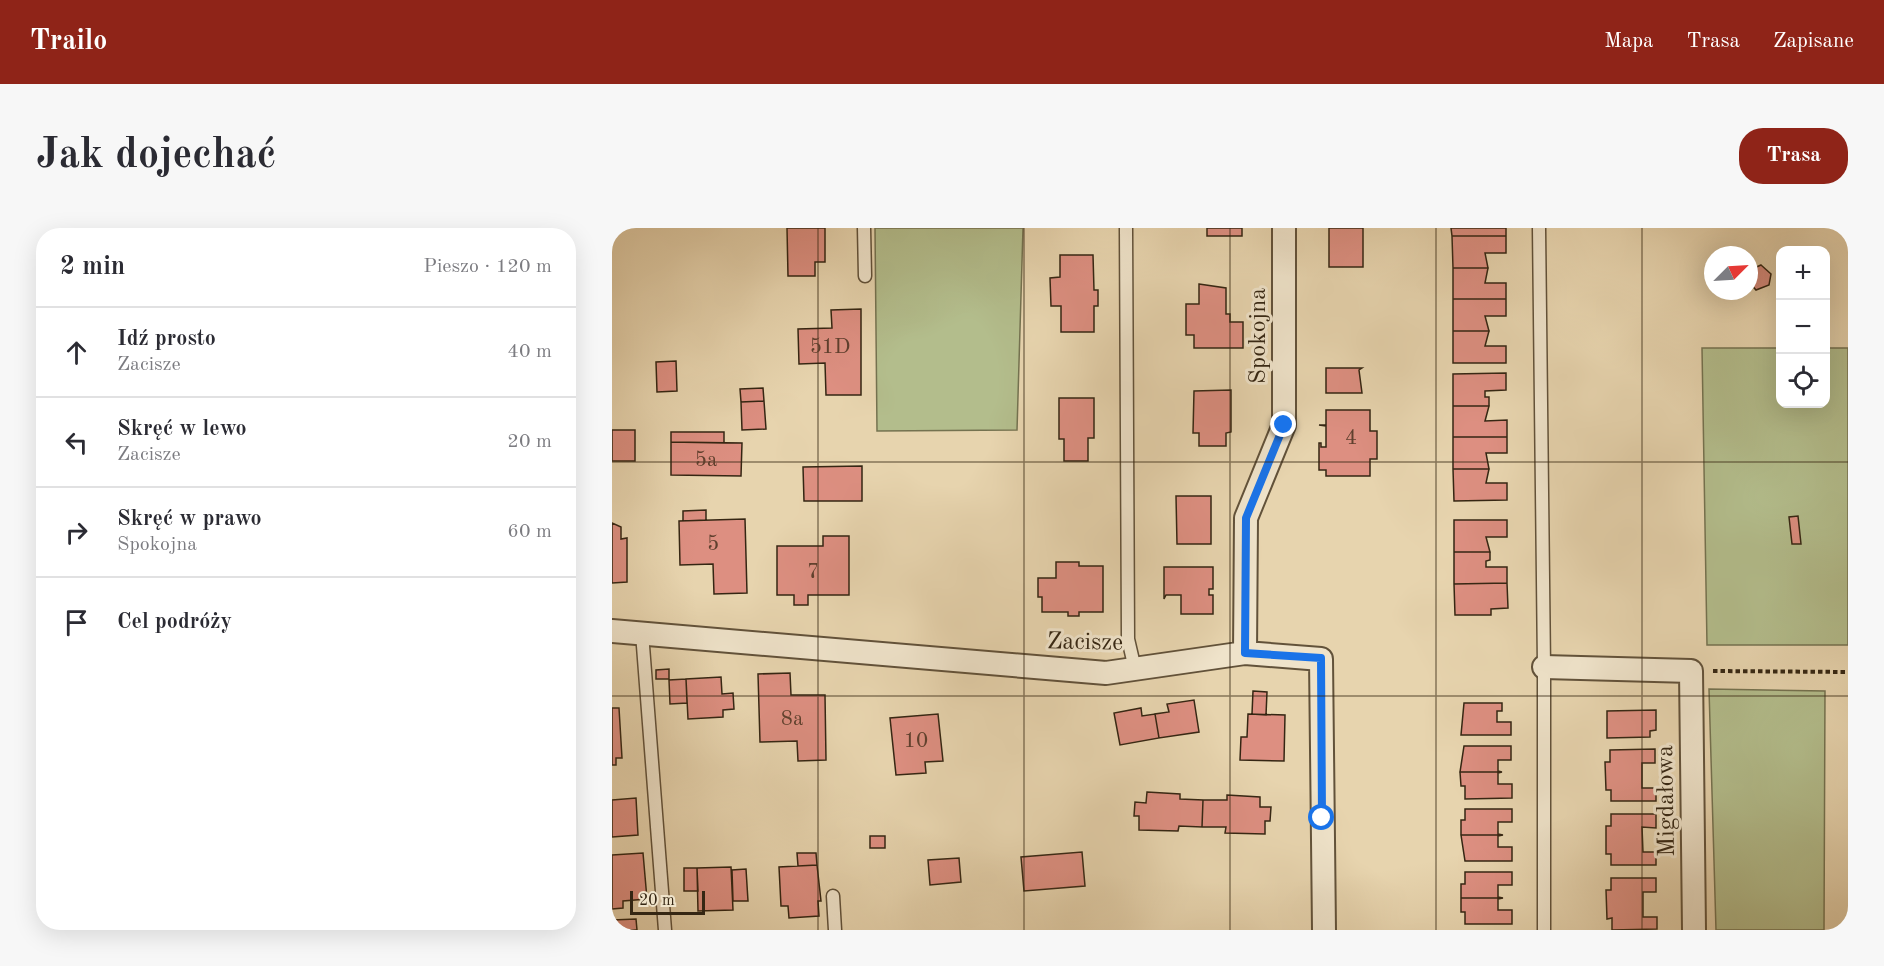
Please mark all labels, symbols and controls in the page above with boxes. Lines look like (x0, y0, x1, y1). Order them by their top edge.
text: Trailo (30, 28, 107, 56)
text: Mapa (1604, 31, 1653, 52)
text: Trasa (1686, 31, 1740, 52)
text: Zapisane (1773, 31, 1854, 52)
button: Trasa (1739, 128, 1848, 184)
text: Jak dojechać (36, 135, 277, 177)
north arrow (1704, 246, 1758, 300)
map controls (1776, 246, 1830, 408)
button: + (1776, 246, 1830, 300)
text: 2 min (60, 254, 125, 280)
text: Pieszo · 120 m (423, 257, 552, 277)
street label: Spokojna (1247, 288, 1271, 384)
button: − (1776, 300, 1830, 354)
text: Idź prosto (117, 328, 216, 350)
icon: ahead (60, 336, 93, 369)
house number: 51D (810, 337, 850, 358)
text: 40 m (507, 342, 552, 362)
button: locate (1776, 354, 1830, 408)
text: Zacisze (117, 355, 181, 375)
route end (1270, 411, 1296, 437)
text: Skręć w lewo (117, 418, 247, 440)
icon: left (60, 426, 93, 459)
house number: 4 (1345, 428, 1357, 449)
text: 20 m (507, 432, 552, 452)
text: Zacisze (117, 445, 181, 465)
house number: 5a (695, 450, 717, 471)
text: Skręć w prawo (117, 508, 262, 530)
icon: right (60, 516, 93, 549)
text: 60 m (507, 522, 552, 542)
house number: 5 (707, 534, 719, 555)
text: Spokojna (117, 535, 197, 555)
house number: 7 (807, 562, 819, 583)
icon: arrive (60, 606, 93, 639)
text: Cel podróży (117, 611, 232, 633)
street label: Zacisze (1047, 630, 1123, 656)
house number: 8a (781, 709, 803, 730)
house number: 10 (904, 731, 928, 752)
street label: Migdałowa (1654, 745, 1680, 857)
route start (1308, 804, 1334, 830)
scale bar (630, 888, 705, 916)
text: 20 m (639, 893, 675, 909)

